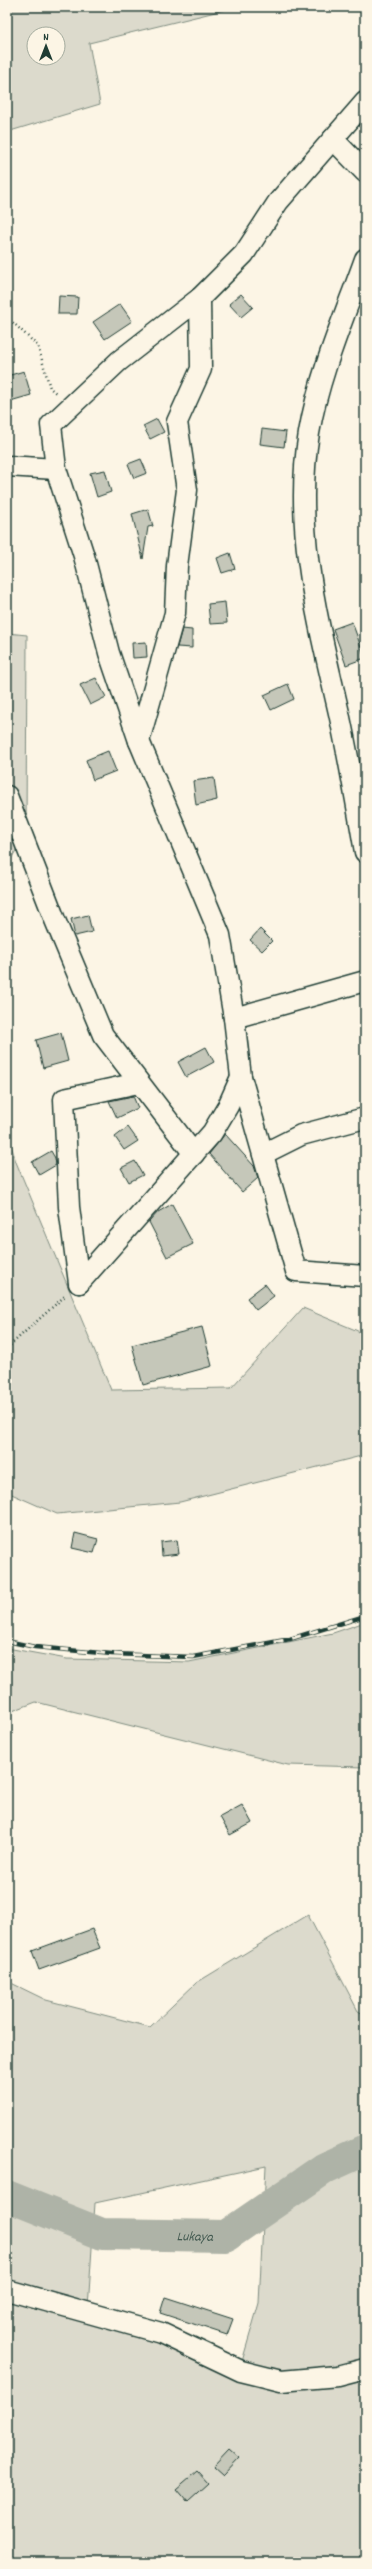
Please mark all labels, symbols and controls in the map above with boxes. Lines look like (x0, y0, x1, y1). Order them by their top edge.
north arrow (26, 26, 66, 66)
text: N (43, 30, 49, 46)
water label: Lukaya (176, 2227, 214, 2248)

